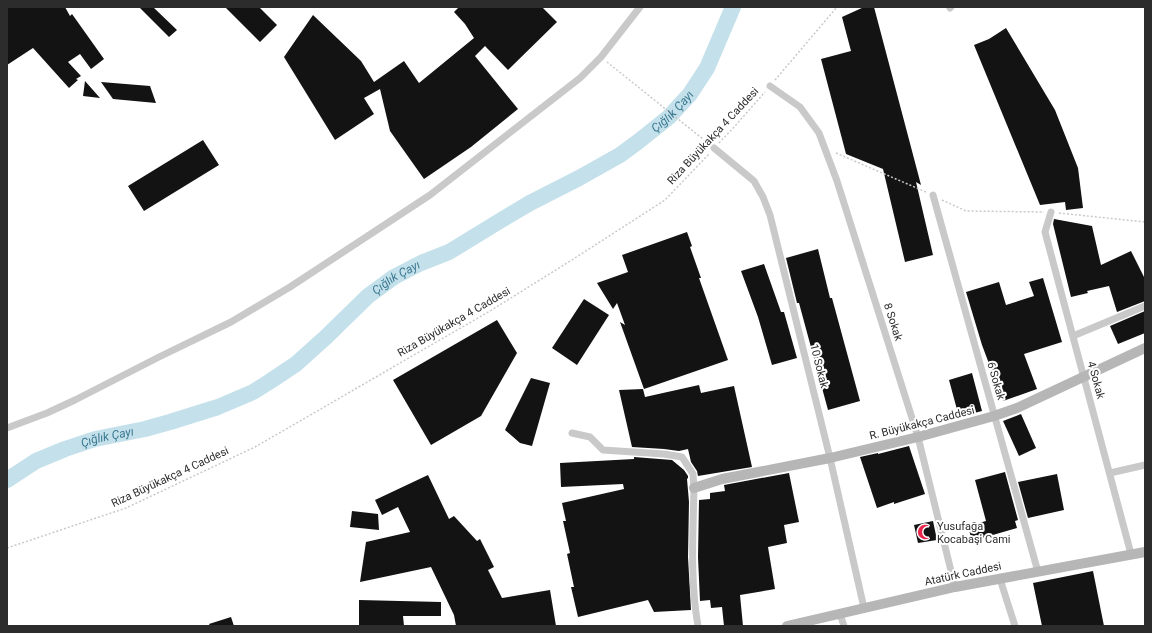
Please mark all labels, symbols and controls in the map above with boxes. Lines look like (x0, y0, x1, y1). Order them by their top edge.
street label: Riza Büyükakça 4 Caddesi (665, 85, 761, 187)
water label: Çığlık Çayı (648, 88, 697, 135)
water label: Çığlık Çayı (369, 258, 422, 298)
street label: Riza Büyükakça 4 Caddesi (395, 284, 513, 360)
street label: 8 Sokak (881, 302, 905, 343)
street label: 10 Sokak (807, 343, 831, 390)
street label: 4 Sokak (1085, 360, 1107, 401)
street label: 6 Sokak (984, 361, 1008, 402)
street label: R. Büyükakça Caddesi (868, 404, 976, 442)
water label: Çığlık Çayı (79, 424, 135, 450)
street label: Riza Büyükakça 4 Caddesi (109, 444, 231, 510)
place label: Yusufağa Kocabaşi Cami (937, 520, 1010, 546)
mosque icon: Yusufağa Kocabaşi Cami (916, 523, 934, 541)
street label: Atatürk Caddesi (923, 560, 1003, 588)

